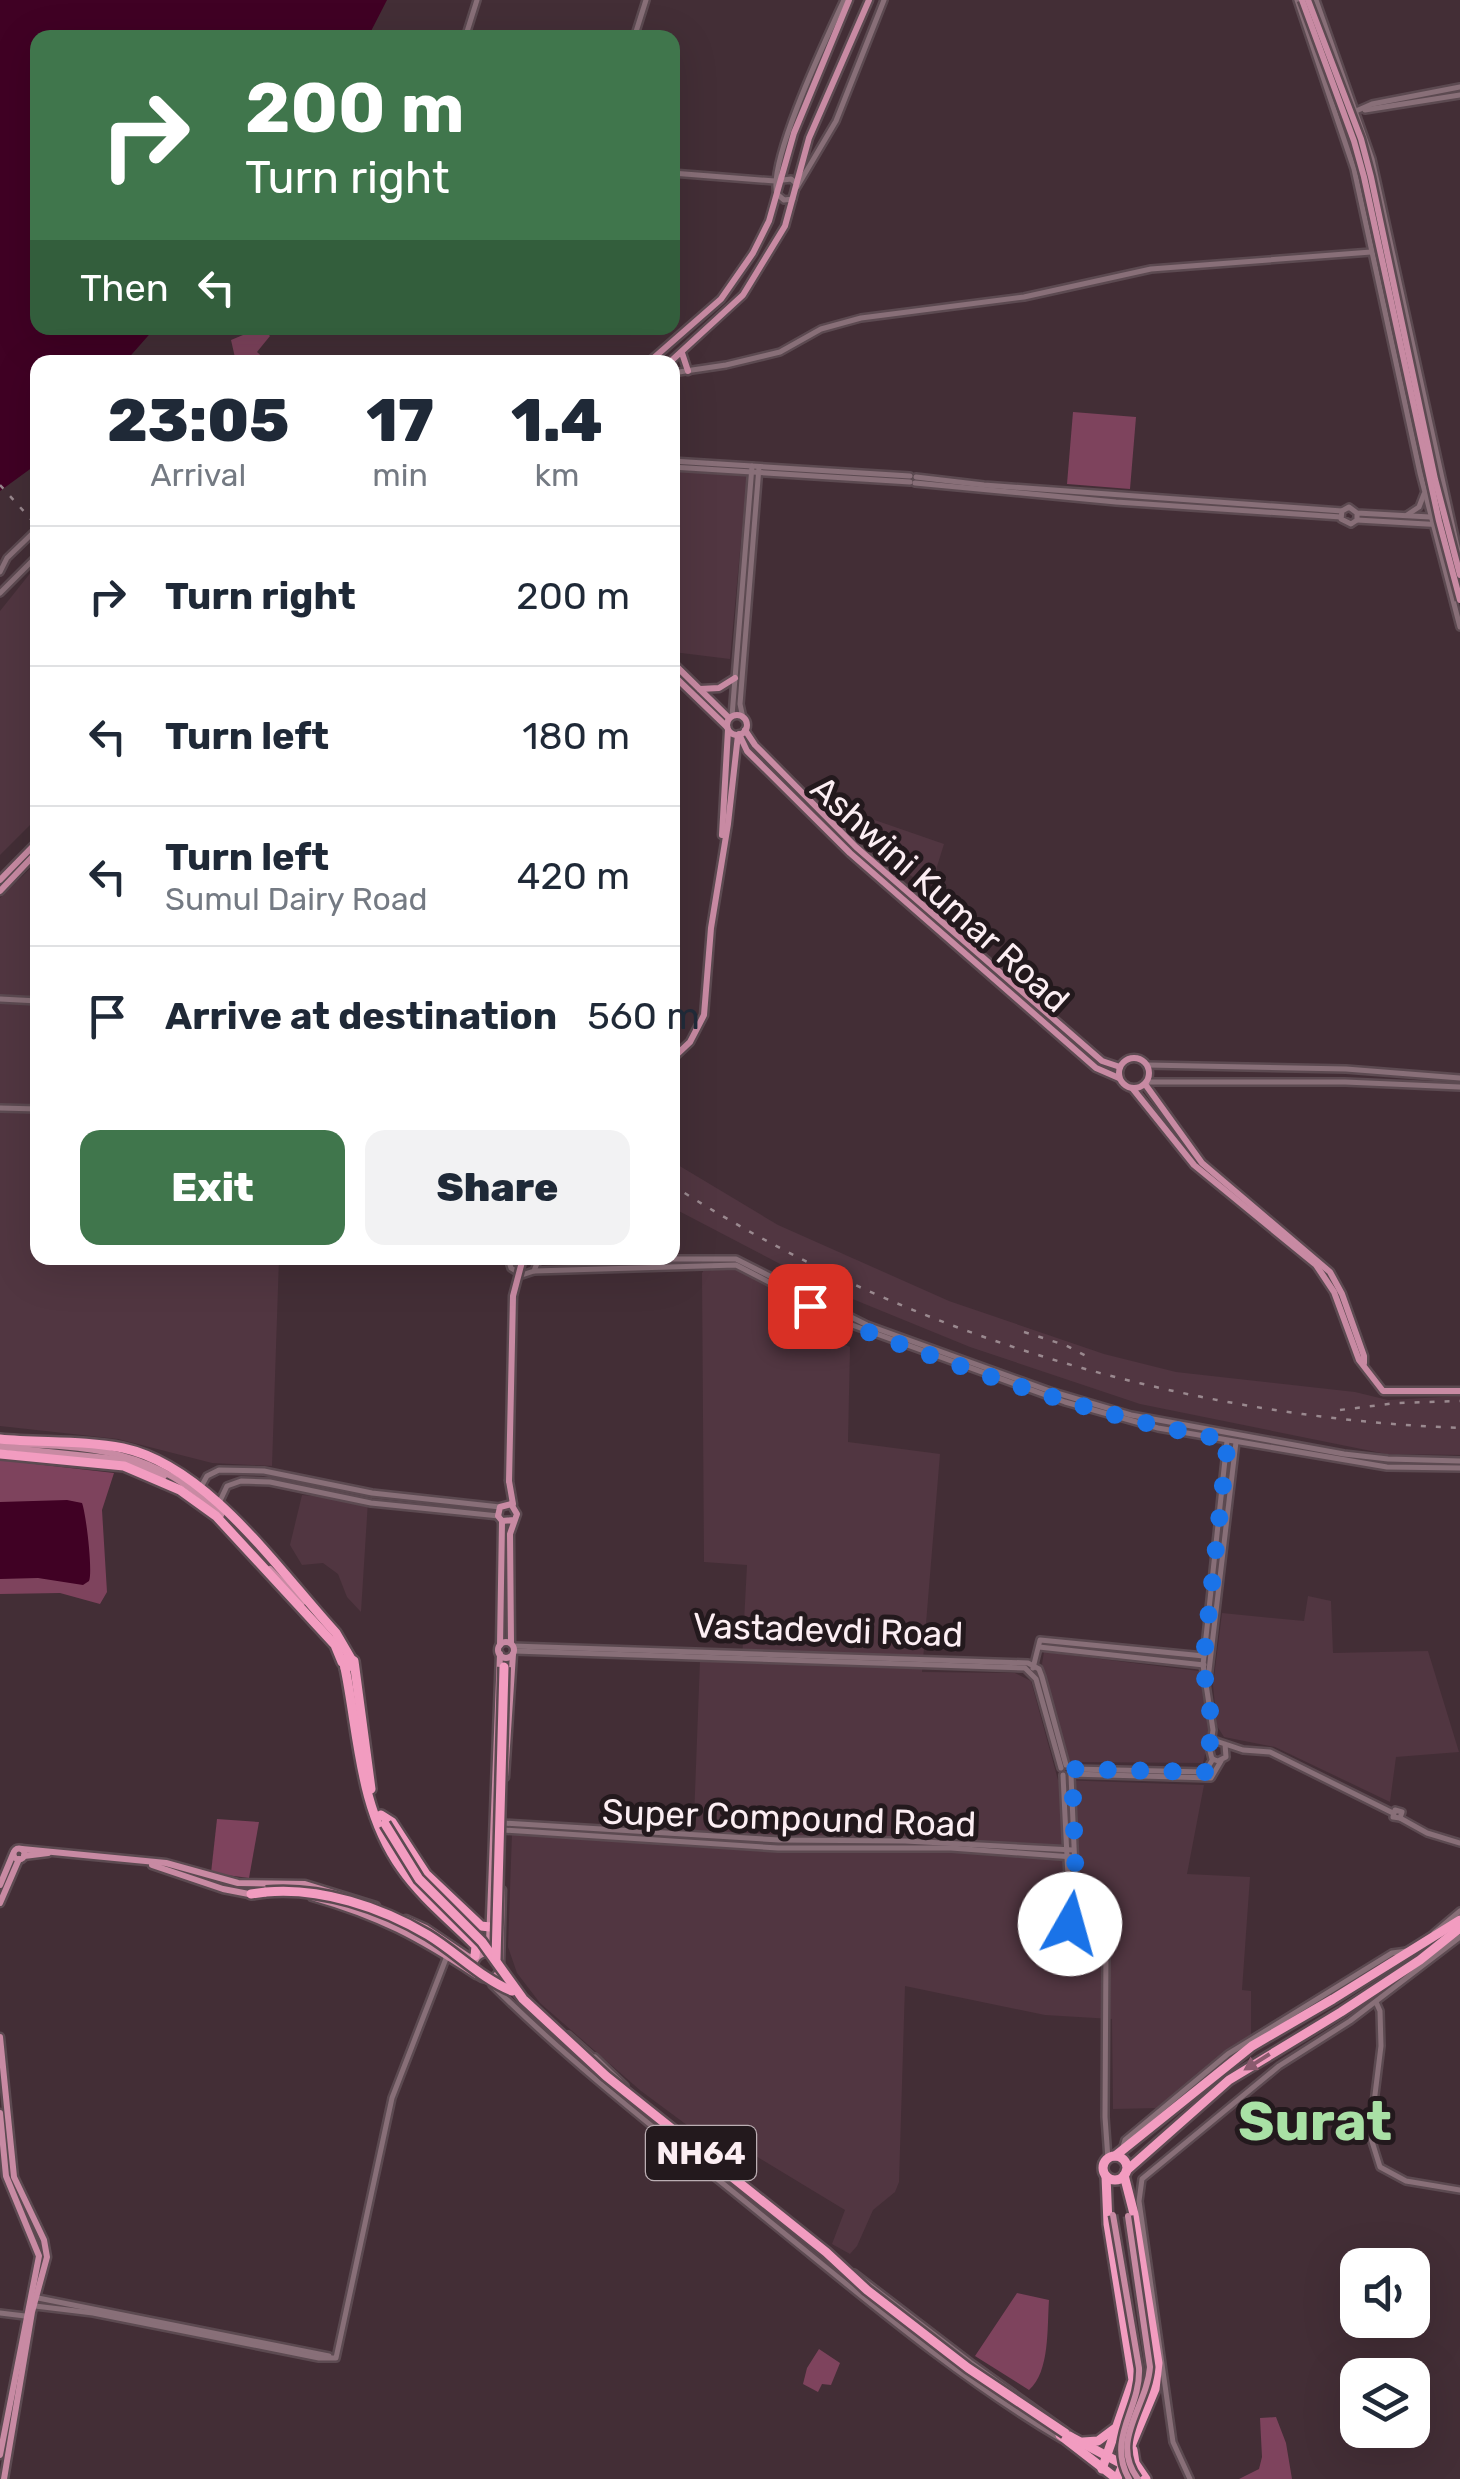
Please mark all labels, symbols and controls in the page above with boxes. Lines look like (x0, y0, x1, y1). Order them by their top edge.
text: 200 m (245, 67, 465, 150)
icon: right (80, 70, 210, 200)
text: Turn right (245, 151, 449, 204)
icon: left (189, 260, 244, 315)
text: Then (80, 265, 169, 311)
text: 23:05 (107, 385, 289, 456)
text: 17 (366, 385, 434, 456)
text: 1.4 (511, 385, 603, 456)
text: Arrival (150, 456, 246, 494)
text: min (372, 456, 428, 494)
text: km (534, 456, 579, 494)
icon: right (80, 569, 135, 624)
text: Turn right (165, 573, 356, 619)
text: 200 m (516, 573, 630, 619)
icon: left (80, 709, 135, 764)
text: Turn left (165, 713, 329, 759)
text: 180 m (522, 713, 630, 759)
street label: Ashwini Kumar Road (802, 767, 1078, 1021)
text: Turn left (165, 834, 329, 880)
icon: left (80, 849, 135, 904)
text: 420 m (517, 853, 630, 899)
text: Sumul Dairy Road (165, 880, 428, 918)
icon: arrive (80, 989, 135, 1044)
text: Arrive at destination (165, 993, 557, 1039)
text: 560 m (587, 993, 700, 1039)
button: Exit (80, 1130, 345, 1245)
button: Share (365, 1130, 630, 1245)
pin (768, 1264, 853, 1349)
icon: arrive (783, 1279, 838, 1334)
street label: Vastadevdi Road (692, 1604, 964, 1656)
street label: Super Compound Road (601, 1790, 977, 1846)
position arrow (1018, 1872, 1122, 1976)
one-way arrow (1244, 2052, 1271, 2070)
district label: Surat (1238, 2089, 1392, 2154)
road number: NH64 (646, 2126, 756, 2180)
map controls (1340, 2248, 1430, 2448)
button: sound (1340, 2248, 1430, 2338)
button: layers (1340, 2358, 1430, 2448)

